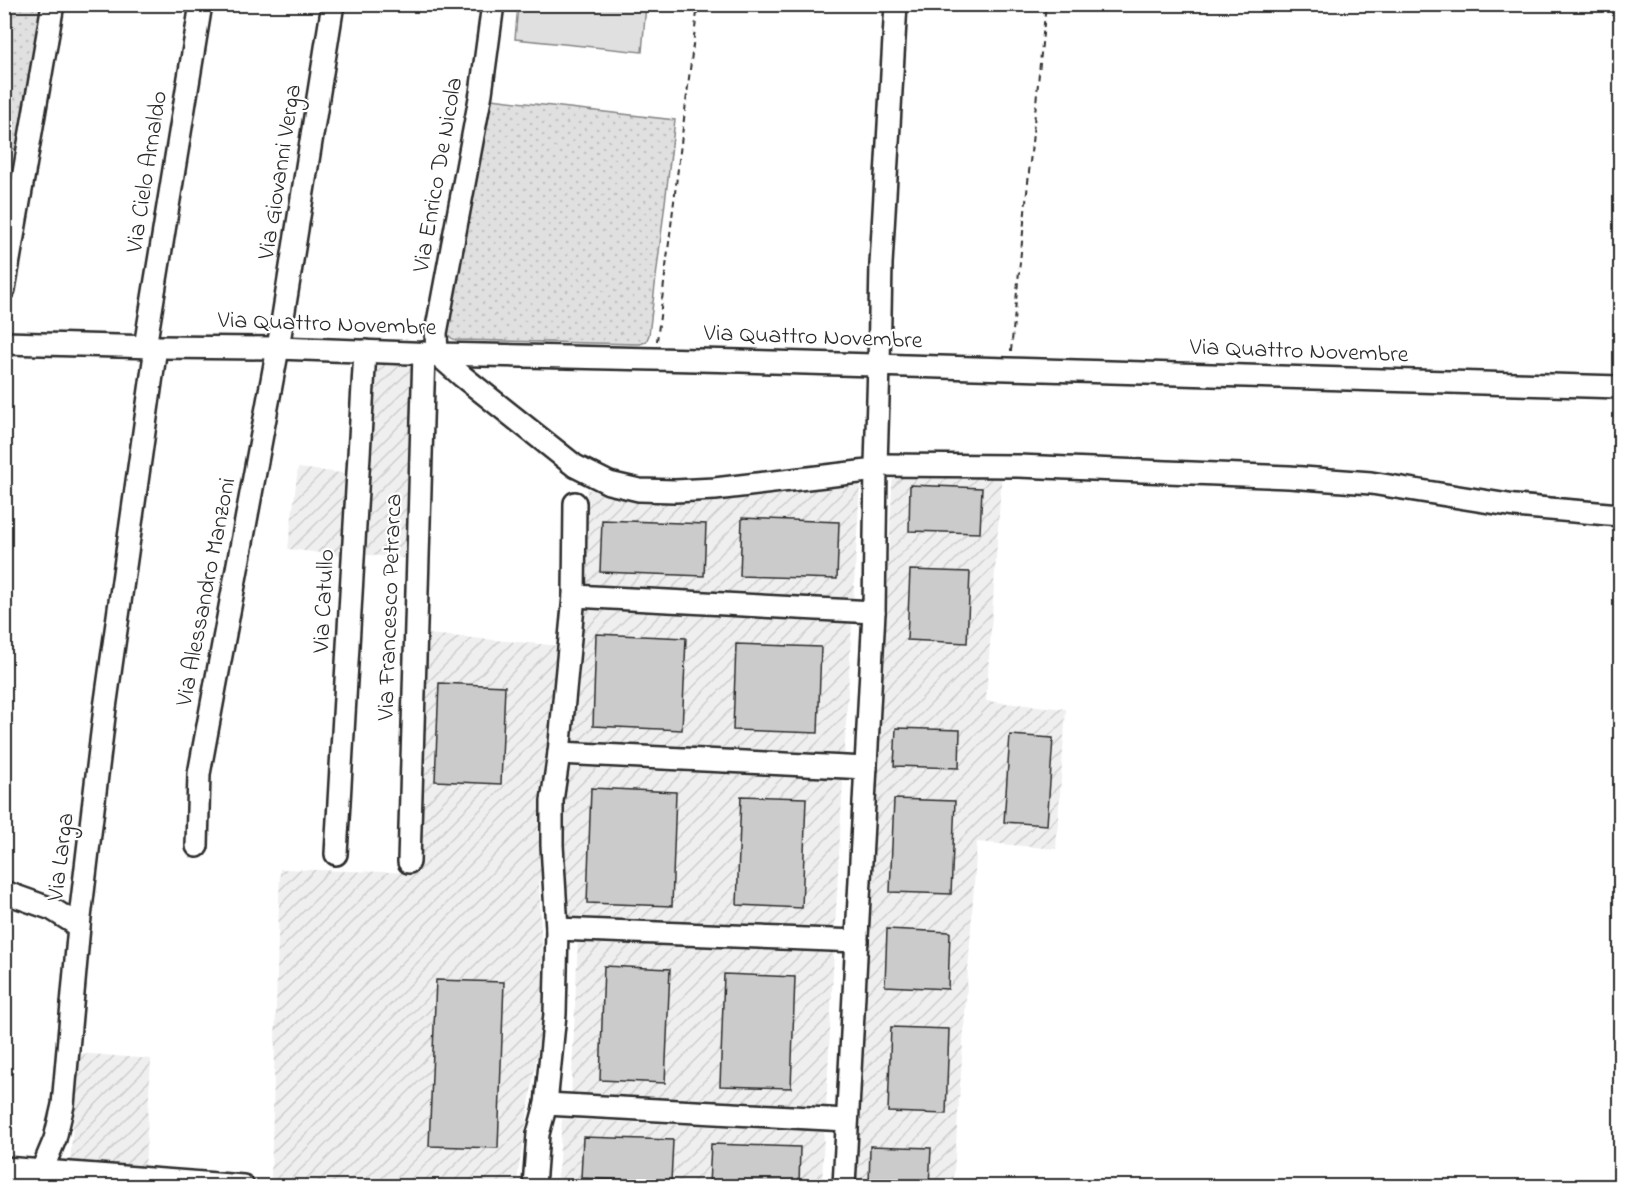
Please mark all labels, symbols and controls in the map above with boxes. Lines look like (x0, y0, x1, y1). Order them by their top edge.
street label: Via Enrico De Nicola (404, 75, 473, 276)
street label: Via Giovanni Verga (250, 82, 312, 263)
street label: Via Cielo Arnaldo (118, 88, 178, 256)
street label: Via Quattro Novembre (216, 304, 437, 346)
street label: Via Quattro Novembre (702, 317, 923, 359)
street label: Via Quattro Novembre (1188, 331, 1409, 373)
street label: Via Alessandro Manzoni (167, 475, 246, 710)
street label: Via Francesco Petrarca (370, 493, 412, 722)
street label: Via Catullo (305, 548, 345, 655)
street label: Via Larga (39, 811, 85, 904)

